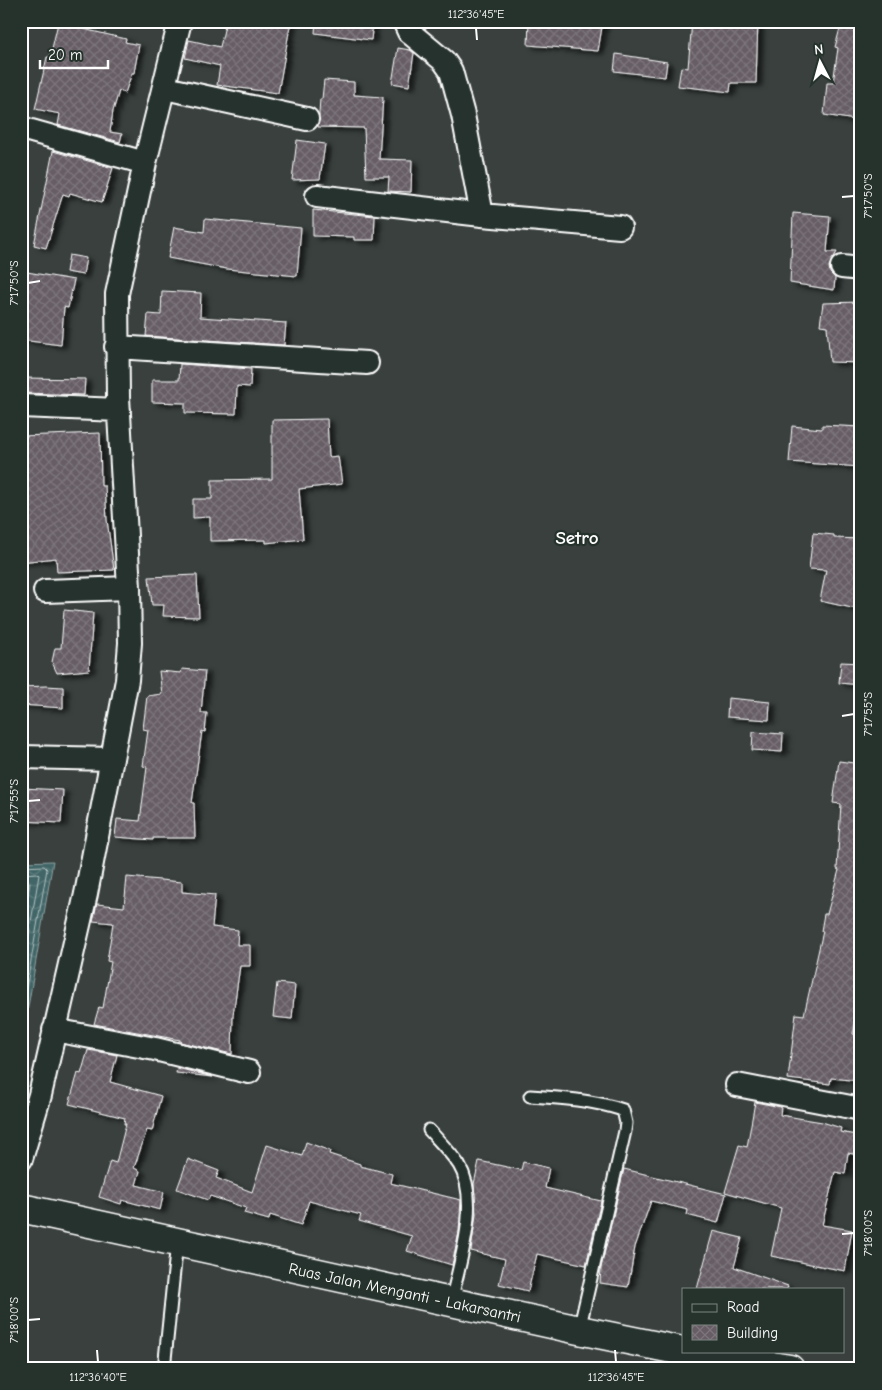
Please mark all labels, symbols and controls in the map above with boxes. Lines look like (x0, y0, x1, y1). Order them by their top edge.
text: 112°36'45"E (448, 7, 504, 21)
scale bar (40, 38, 108, 70)
north arrow (794, 38, 844, 88)
text: N (813, 41, 824, 58)
text: 20 m (48, 46, 82, 64)
text: 7°17'50"S (861, 173, 875, 219)
text: 7°17'50"S (7, 260, 21, 306)
district label: Setro (555, 527, 599, 549)
text: 7°17'55"S (861, 691, 875, 736)
text: 7°17'55"S (7, 778, 21, 823)
text: 7°18'00"S (861, 1209, 875, 1256)
street label: Ruas Jalan Menganti - Lakarsantri (287, 1260, 523, 1326)
legend (682, 1288, 844, 1352)
text: 7°18'00"S (7, 1296, 21, 1343)
text: Road (727, 1298, 759, 1316)
text: Building (727, 1324, 778, 1342)
text: 112°36'40"E (69, 1370, 127, 1384)
text: 112°36'45"E (588, 1370, 644, 1384)

